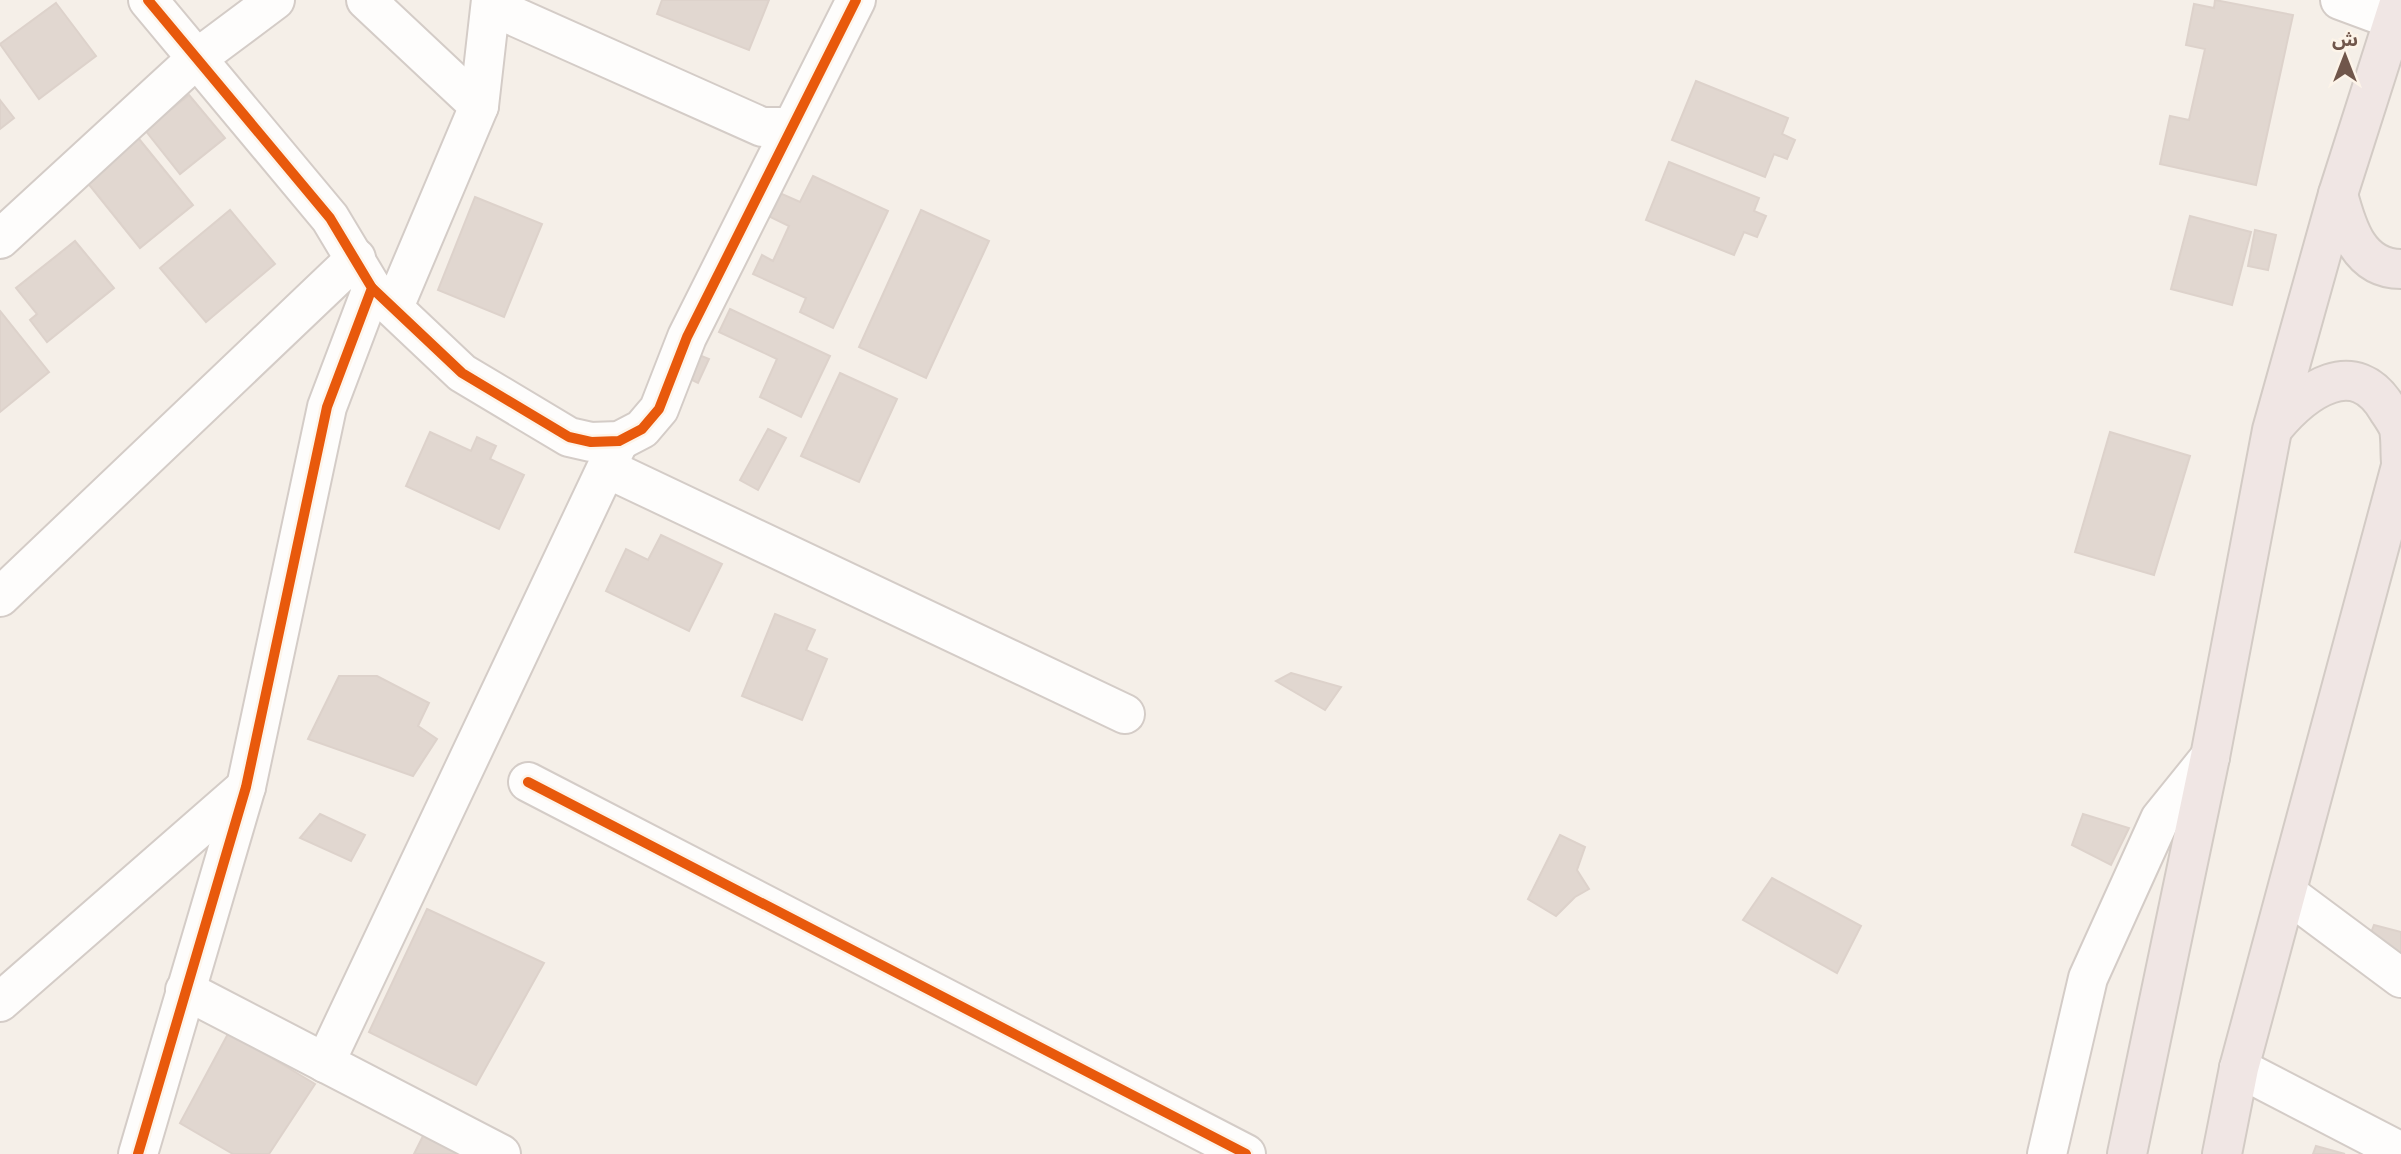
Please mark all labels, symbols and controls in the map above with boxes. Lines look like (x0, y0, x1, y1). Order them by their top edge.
north arrow (2310, 21, 2380, 91)
text: ش (2332, 28, 2358, 51)

